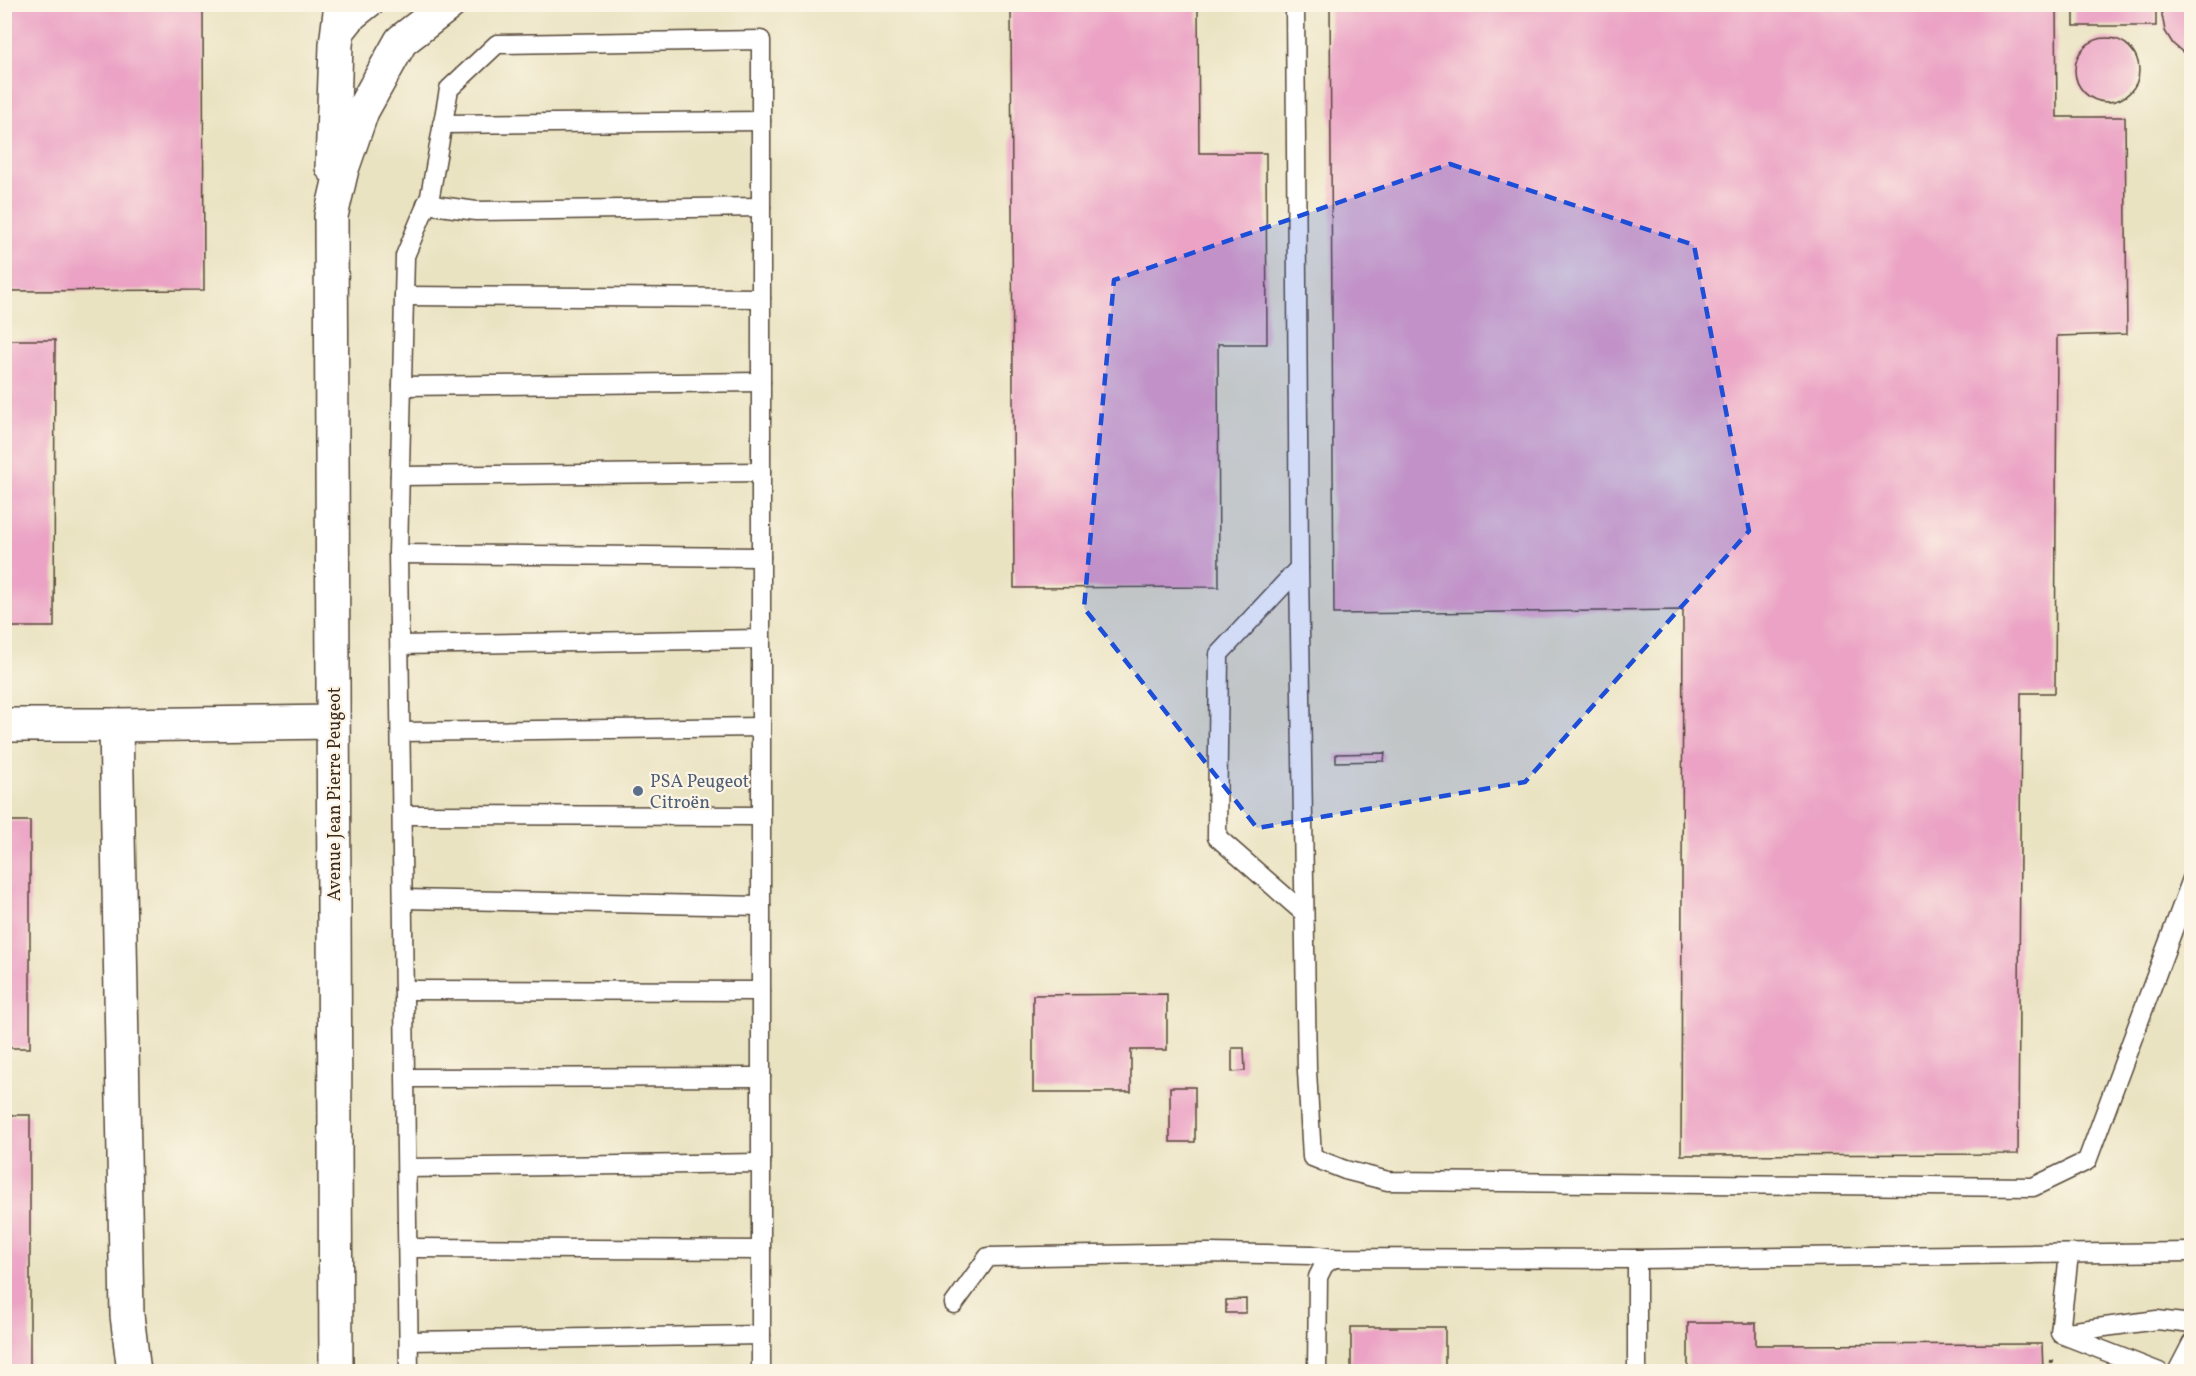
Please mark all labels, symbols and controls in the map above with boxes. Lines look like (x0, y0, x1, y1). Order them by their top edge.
street label: Avenue Jean Pierre Peugeot (323, 687, 348, 901)
place label: PSA Peugeot Citroën (650, 770, 749, 816)
marker: PSA Peugeot Citroën (631, 784, 645, 798)

